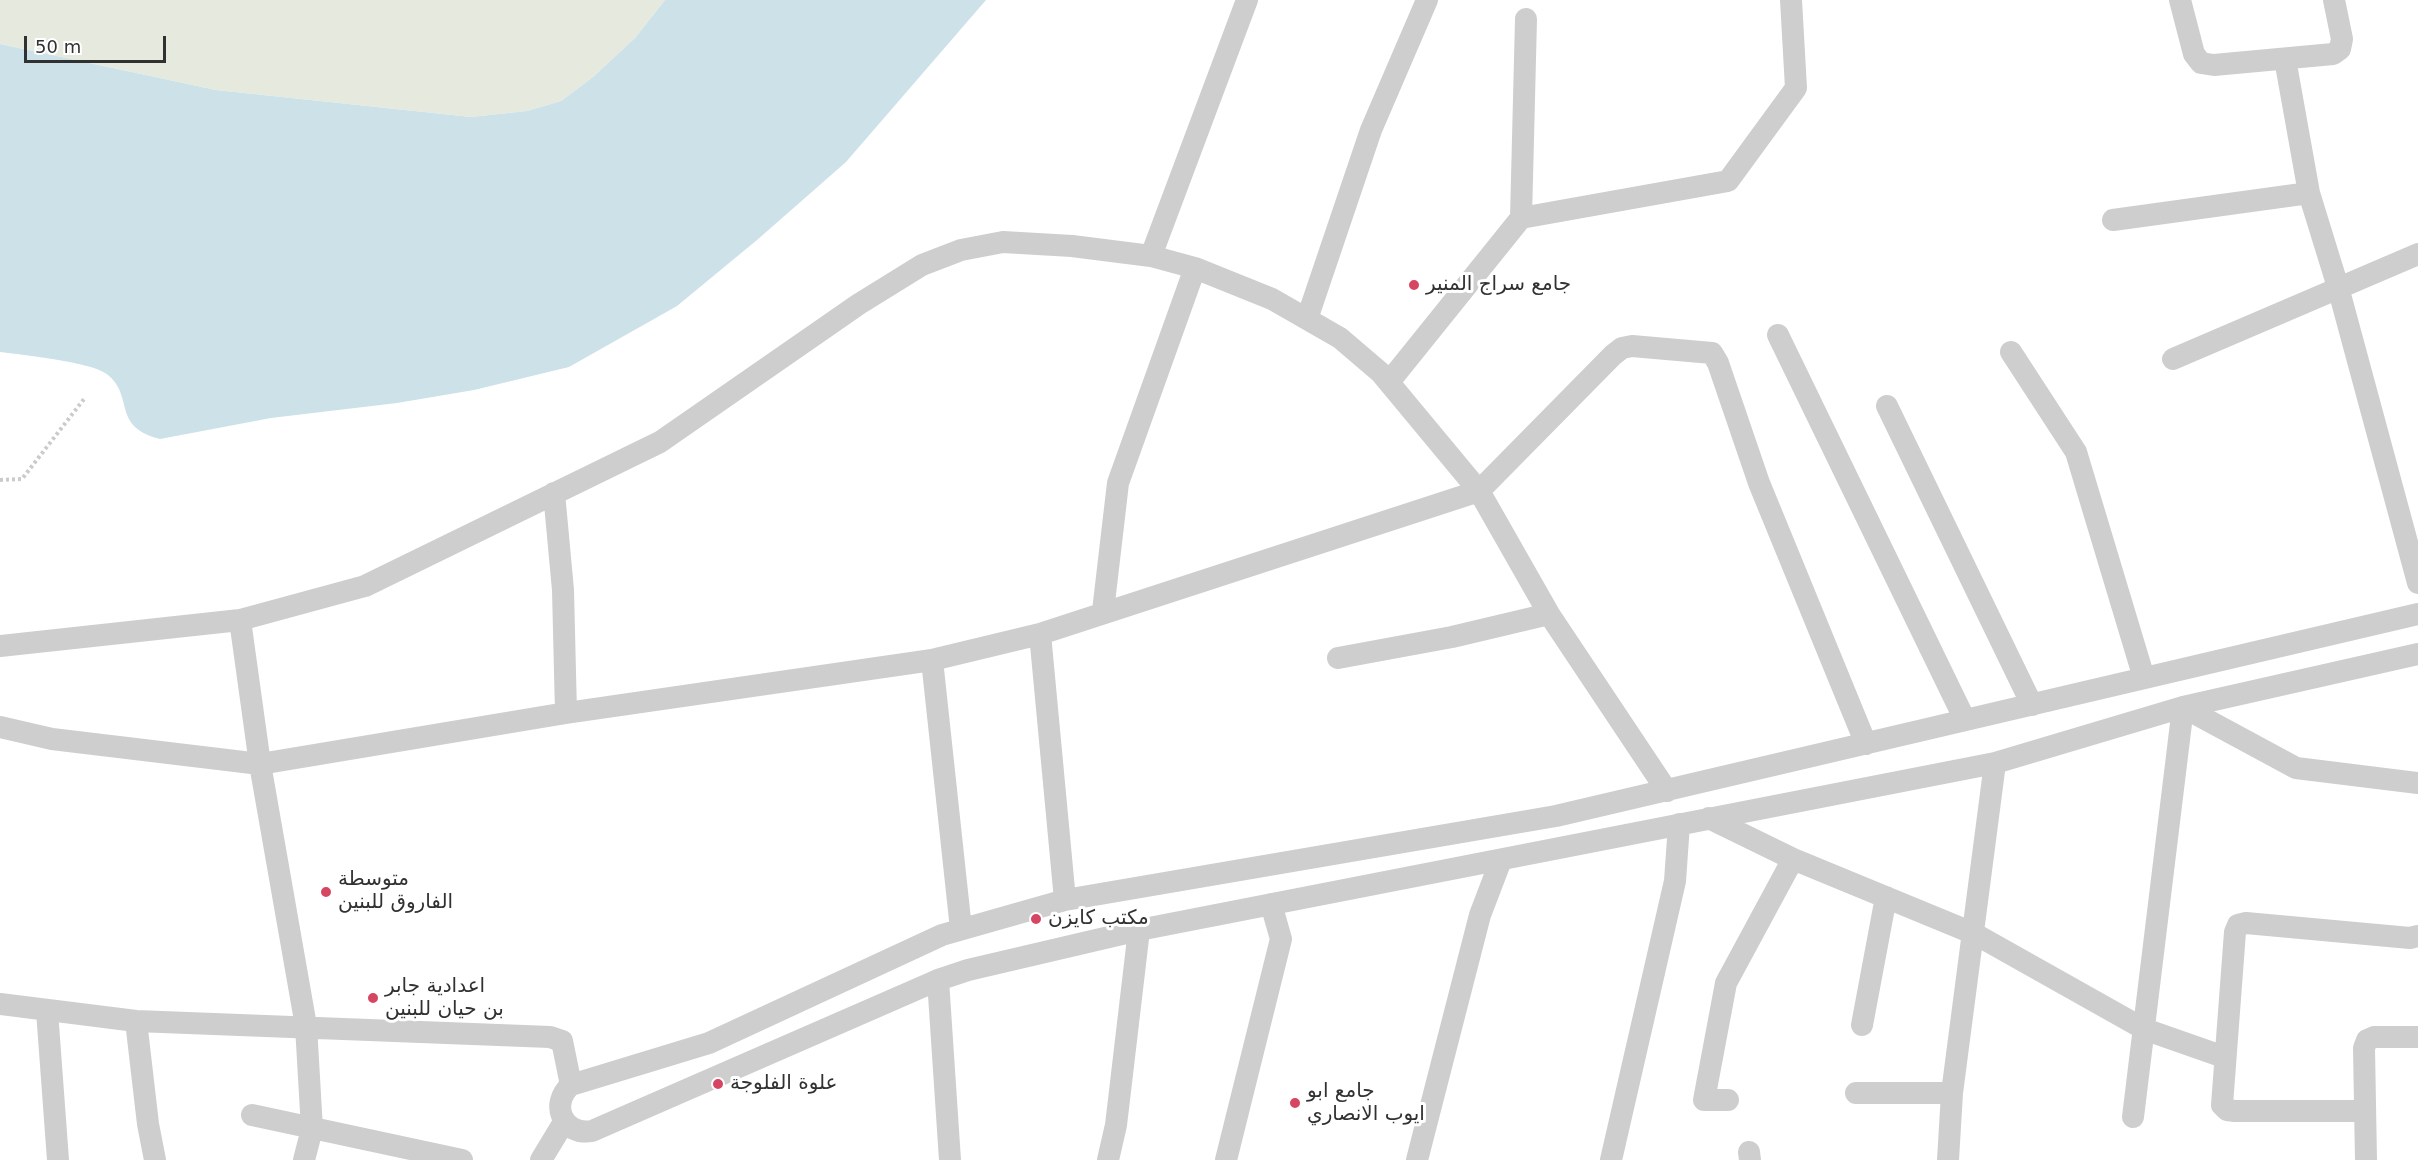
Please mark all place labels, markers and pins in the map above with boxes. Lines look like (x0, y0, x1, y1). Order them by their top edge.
place label: جامع سراج المنير (1426, 273, 1571, 297)
marker: جامع سراج المنير (1407, 278, 1421, 292)
place label: متوسطة الفاروق للبنين (338, 868, 453, 915)
marker: متوسطة الفاروق للبنين (319, 885, 333, 899)
place label: مكتب كايزن (1048, 907, 1149, 931)
marker: مكتب كايزن (1029, 912, 1043, 926)
place label: اعدادية جابر بن حيان للبنين (385, 975, 504, 1022)
marker: اعدادية جابر بن حيان للبنين (366, 991, 380, 1005)
place label: علوة الفلوجة (730, 1072, 838, 1096)
marker: علوة الفلوجة (711, 1077, 725, 1091)
place label: جامع ابو ايوب الانصاري (1307, 1080, 1425, 1127)
marker: جامع ابو ايوب الانصاري (1288, 1096, 1302, 1110)

